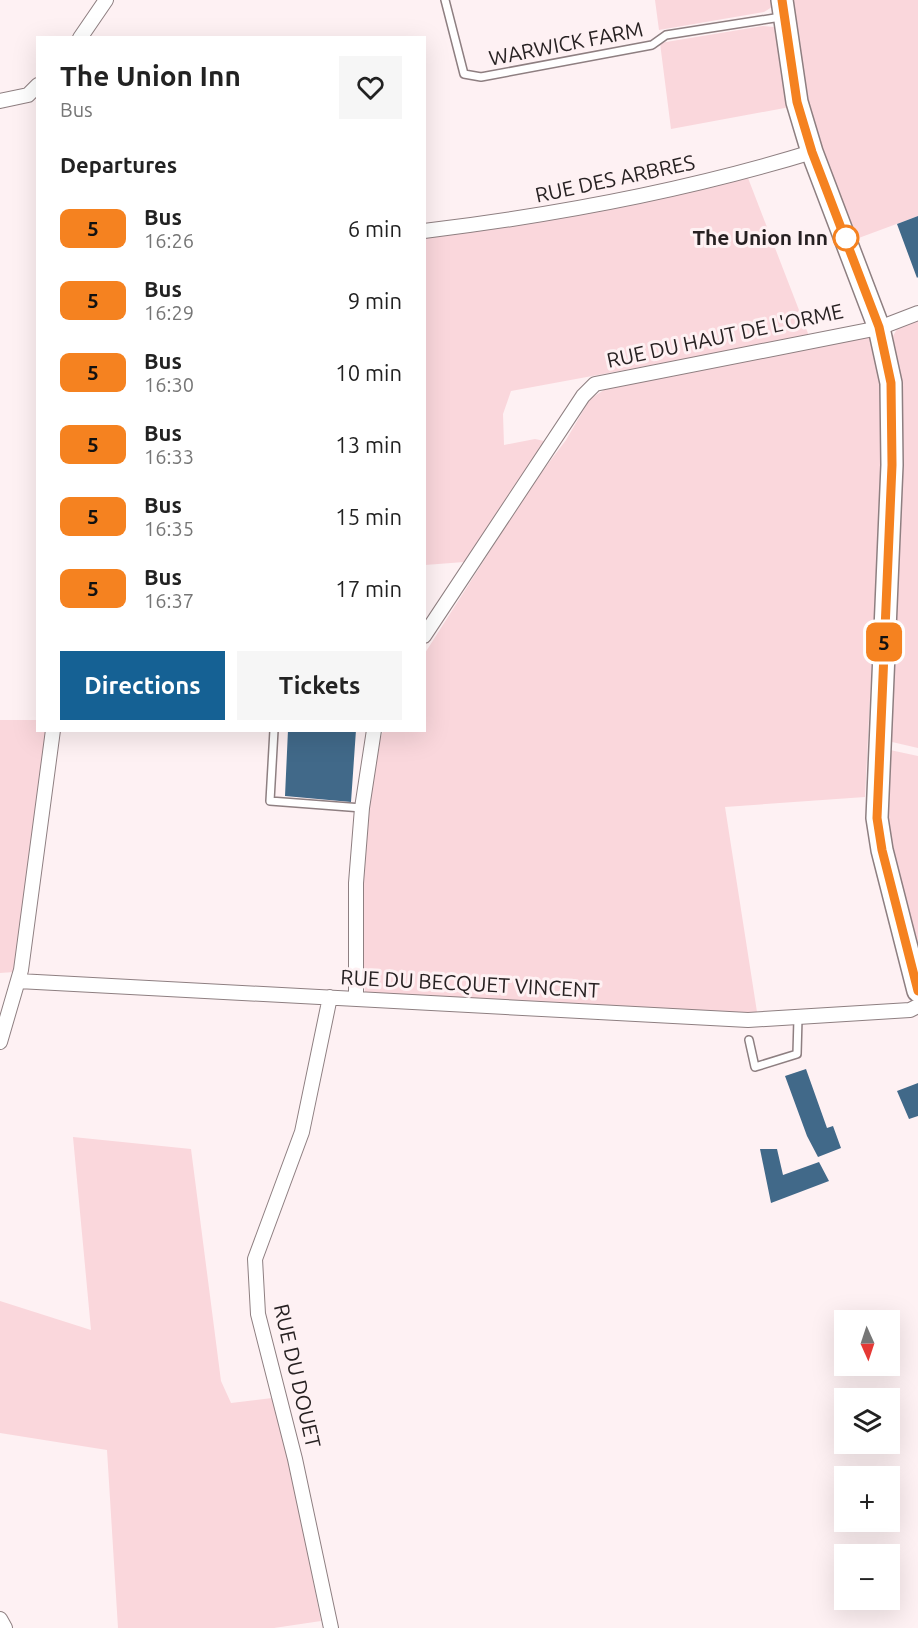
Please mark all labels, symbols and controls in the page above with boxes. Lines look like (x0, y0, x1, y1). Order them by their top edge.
street label: WARWICK FARM (487, 16, 645, 70)
button: heart (339, 56, 402, 119)
text: The Union Inn (60, 60, 241, 91)
text: Bus (60, 98, 93, 121)
street label: RUE DES ARBRES (533, 149, 697, 207)
text: Departures (60, 152, 177, 177)
text: Bus (144, 204, 182, 229)
text: 5 (87, 216, 99, 240)
text: 6 min (348, 216, 402, 241)
place label: The Union Inn (692, 225, 828, 249)
marker: The Union Inn (833, 225, 859, 251)
text: 16:26 (144, 229, 194, 252)
text: Bus (144, 276, 182, 301)
text: 5 (87, 288, 99, 312)
text: 9 min (348, 288, 402, 313)
street label: RUE DU HAUT DE L'ORME (604, 298, 845, 372)
text: 16:29 (144, 301, 194, 324)
text: Bus (144, 348, 182, 373)
text: 5 (87, 360, 99, 384)
text: 10 min (335, 360, 402, 385)
text: 16:30 (144, 373, 194, 396)
text: Bus (144, 420, 182, 445)
text: 5 (87, 432, 99, 456)
text: 13 min (335, 432, 402, 457)
text: 16:33 (144, 445, 194, 468)
text: Bus (144, 492, 182, 517)
text: 5 (87, 504, 99, 528)
text: 15 min (335, 504, 402, 529)
text: 16:35 (144, 517, 194, 540)
text: Bus (144, 564, 182, 589)
text: 5 (87, 576, 99, 600)
text: 17 min (335, 576, 402, 601)
text: 16:37 (144, 589, 194, 612)
line badge: 5 (864, 622, 904, 662)
text: 5 (878, 630, 890, 654)
button: Directions (60, 651, 225, 720)
button: Tickets (237, 651, 402, 720)
street label: RUE DU BECQUET VINCENT (340, 964, 601, 1002)
street label: RUE DU DOUET (270, 1301, 326, 1450)
north arrow (834, 1310, 900, 1376)
map controls (834, 1310, 900, 1610)
button: layers (834, 1388, 900, 1454)
button: + (834, 1466, 900, 1532)
button: − (834, 1544, 900, 1610)

